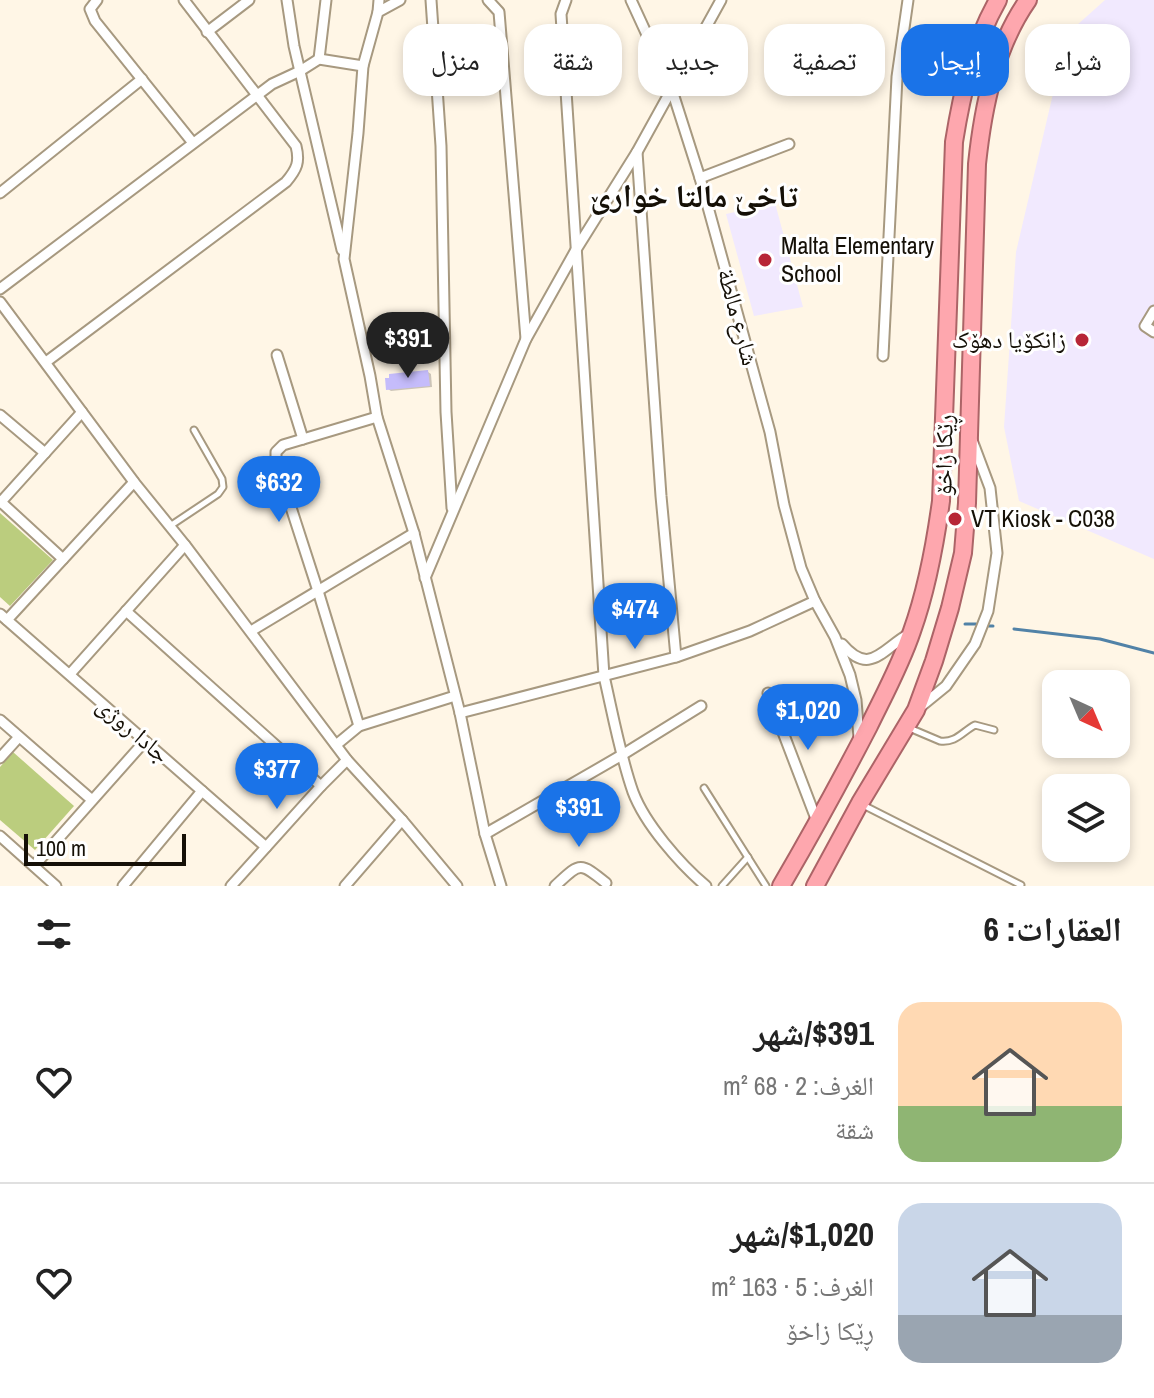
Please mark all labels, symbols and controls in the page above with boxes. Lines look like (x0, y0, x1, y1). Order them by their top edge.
chip: منزل (403, 24, 508, 96)
chip: شقة (524, 24, 622, 96)
chip: جديد (638, 24, 748, 96)
chip: تصفية (764, 24, 885, 96)
chip: إيجار (901, 24, 1009, 96)
chip: شراء (1025, 24, 1130, 96)
district label: تاخێ مالتا خوارێ (590, 174, 798, 217)
place label: Malta Elementary School (781, 229, 934, 289)
marker: Malta Elementary School (756, 251, 774, 269)
street label: شارع مالطة (711, 265, 767, 369)
pin: $391 (361, 312, 455, 380)
text: $391 (384, 320, 432, 355)
place label: زانکۆیا دهۆک (952, 323, 1066, 355)
marker: زانکۆیا دهۆک (1073, 331, 1091, 349)
street label: ڕێکا زاخۆ (926, 414, 963, 496)
pin: $632 (232, 456, 326, 524)
text: $632 (255, 464, 303, 499)
place label: VT Kiosk - C038 (971, 502, 1115, 534)
marker: VT Kiosk - C038 (946, 510, 964, 528)
pin: $474 (588, 583, 682, 651)
text: $474 (611, 591, 659, 626)
north arrow (1042, 670, 1130, 758)
map controls (1042, 670, 1130, 862)
pin: $1,020 (743, 684, 873, 752)
street label: جادا روژی (90, 689, 177, 770)
text: $1,020 (775, 692, 841, 727)
pin: $377 (230, 743, 324, 811)
text: $377 (253, 751, 301, 786)
button: layers (1042, 774, 1130, 862)
pin: $391 (532, 781, 626, 849)
text: $391 (555, 789, 603, 824)
scale bar (24, 830, 186, 866)
text: 100 m (36, 833, 86, 863)
text: العقارات: 6 (984, 906, 1122, 952)
icon: filters (32, 912, 76, 956)
text: $391/شهر (753, 1010, 874, 1056)
icon: home (962, 1034, 1058, 1130)
icon: heart (32, 1060, 76, 1104)
text: الغرف: 2 · 68 m² (723, 1068, 874, 1103)
text: شقة (835, 1112, 874, 1147)
text: $1,020/شهر (730, 1211, 874, 1257)
icon: home (962, 1235, 1058, 1331)
icon: heart (32, 1261, 76, 1305)
text: الغرف: 5 · 163 m² (711, 1269, 874, 1304)
text: ڕێکا زاخۆ (786, 1313, 874, 1348)

